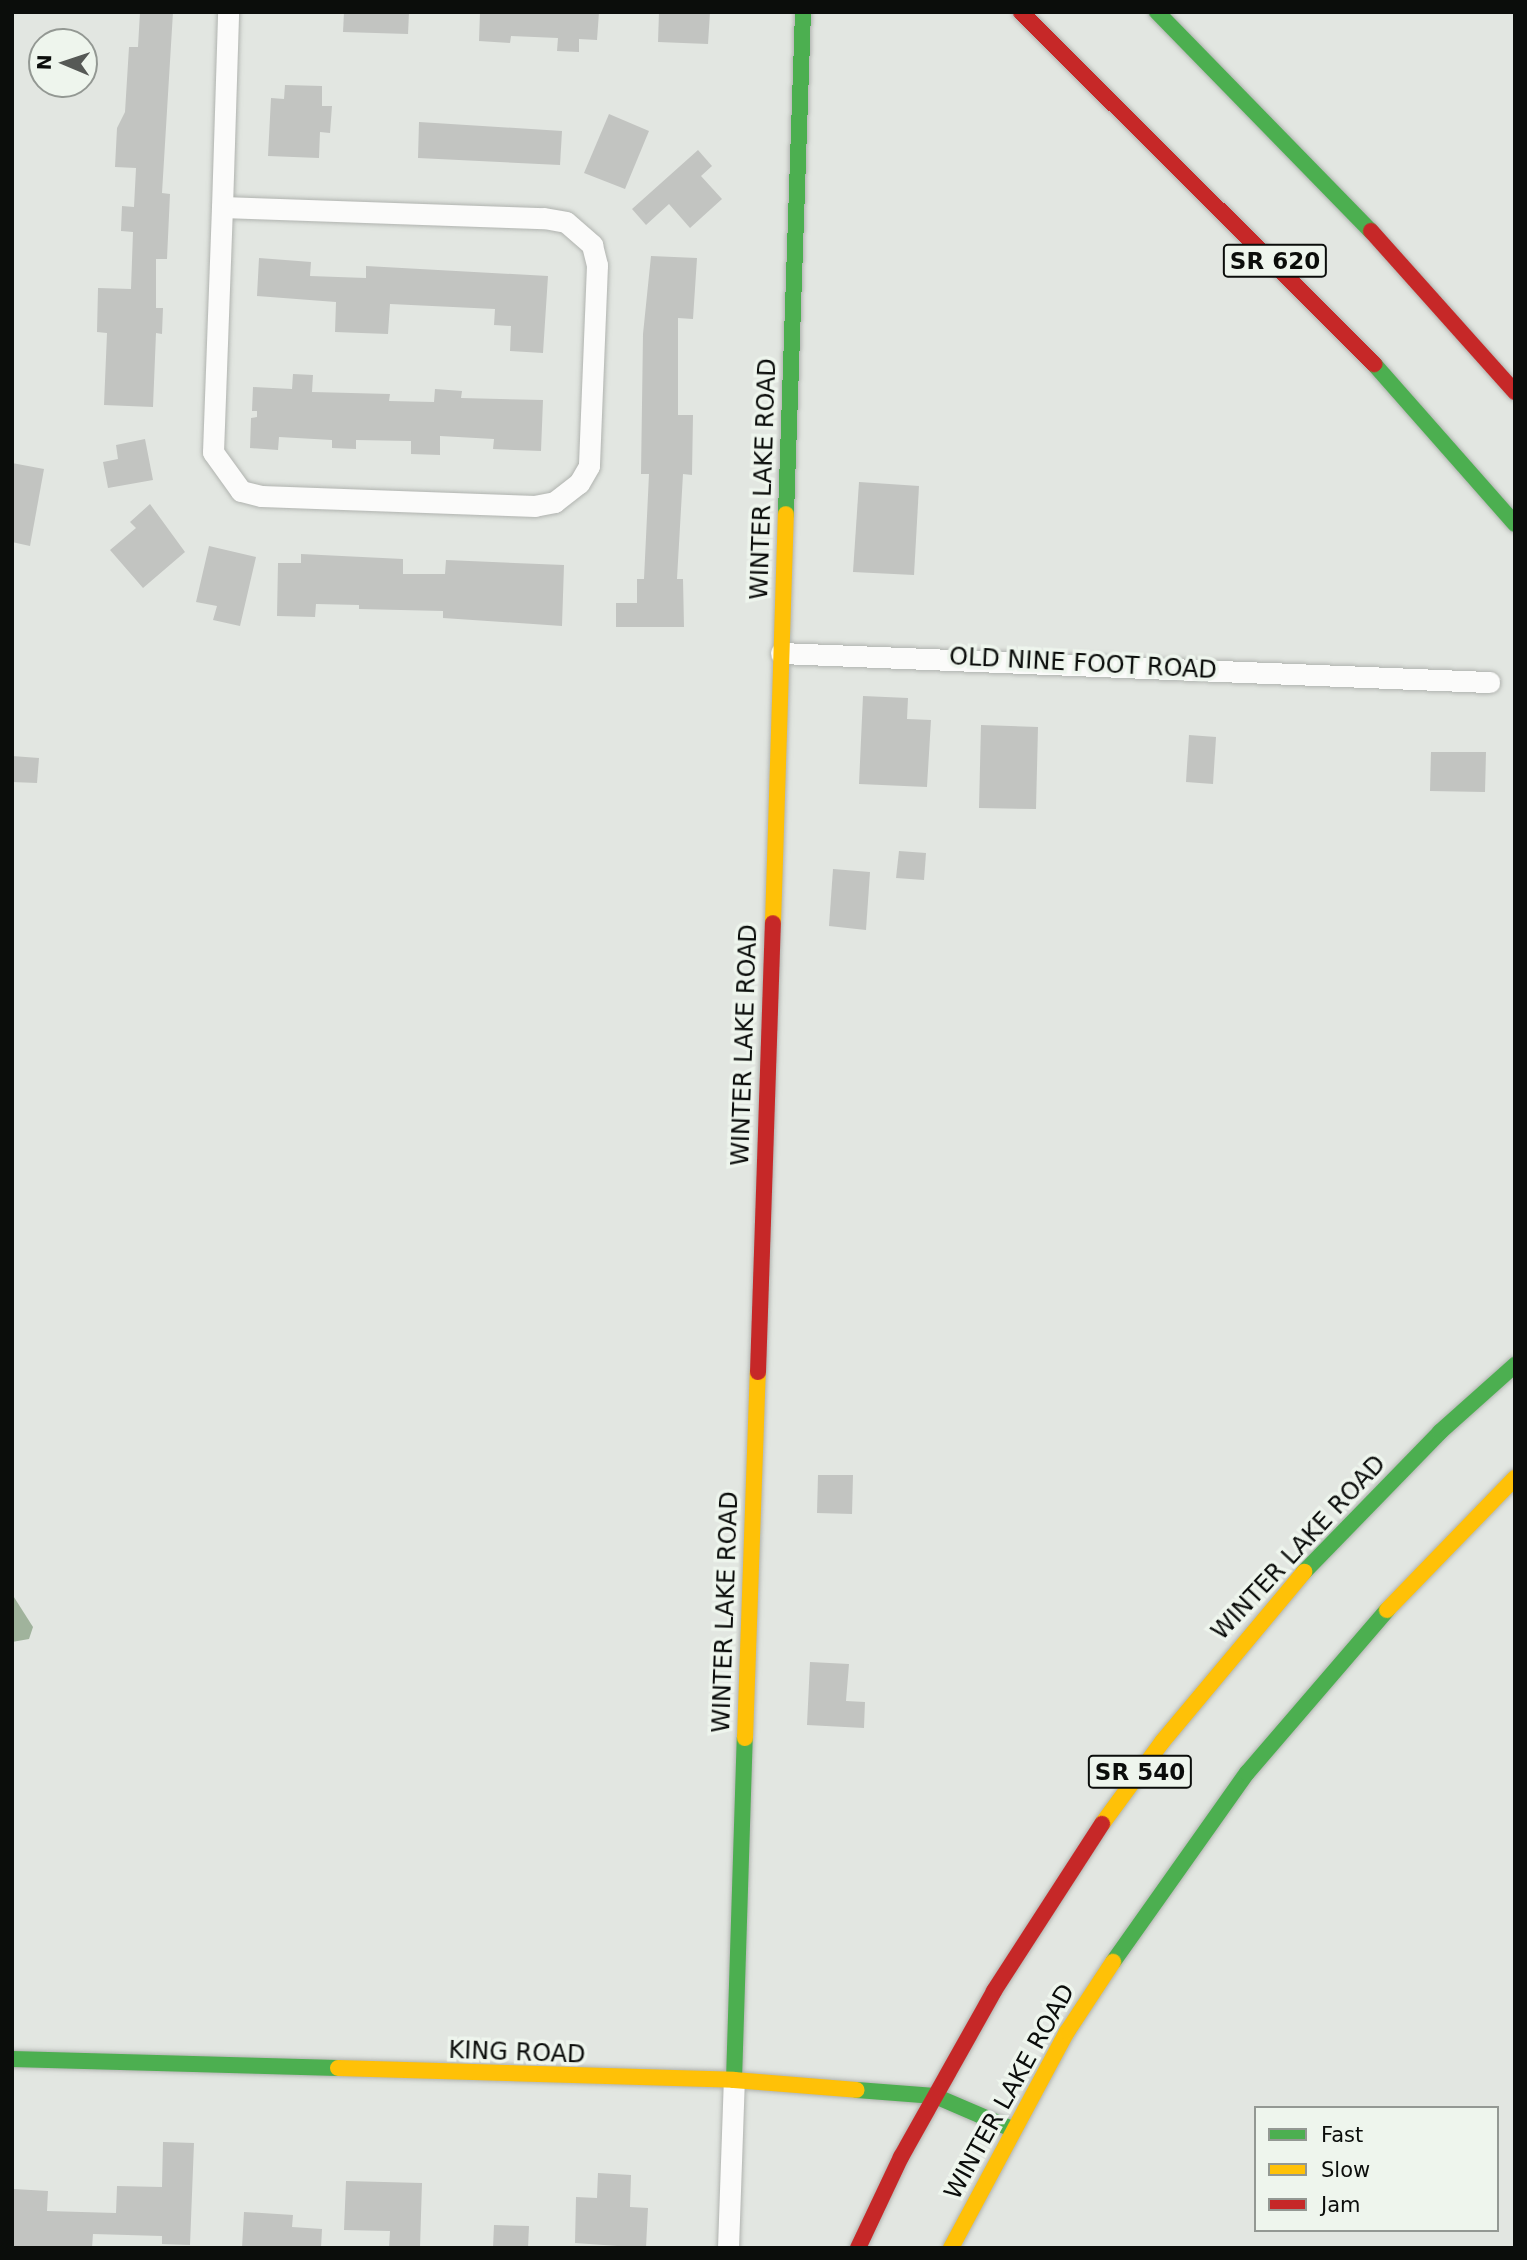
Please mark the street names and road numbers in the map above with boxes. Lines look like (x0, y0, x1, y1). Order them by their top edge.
road number: SR 620 (1222, 242, 1328, 280)
street label: WINTER LAKE ROAD (745, 358, 783, 600)
street label: OLD NINE FOOT ROAD (948, 643, 1218, 685)
street label: WINTER LAKE ROAD (726, 924, 764, 1166)
street label: WINTER LAKE ROAD (1206, 1450, 1392, 1646)
street label: WINTER LAKE ROAD (707, 1491, 745, 1733)
road number: SR 540 (1088, 1752, 1192, 1792)
street label: WINTER LAKE ROAD (939, 1979, 1081, 2205)
street label: KING ROAD (448, 2036, 586, 2070)

